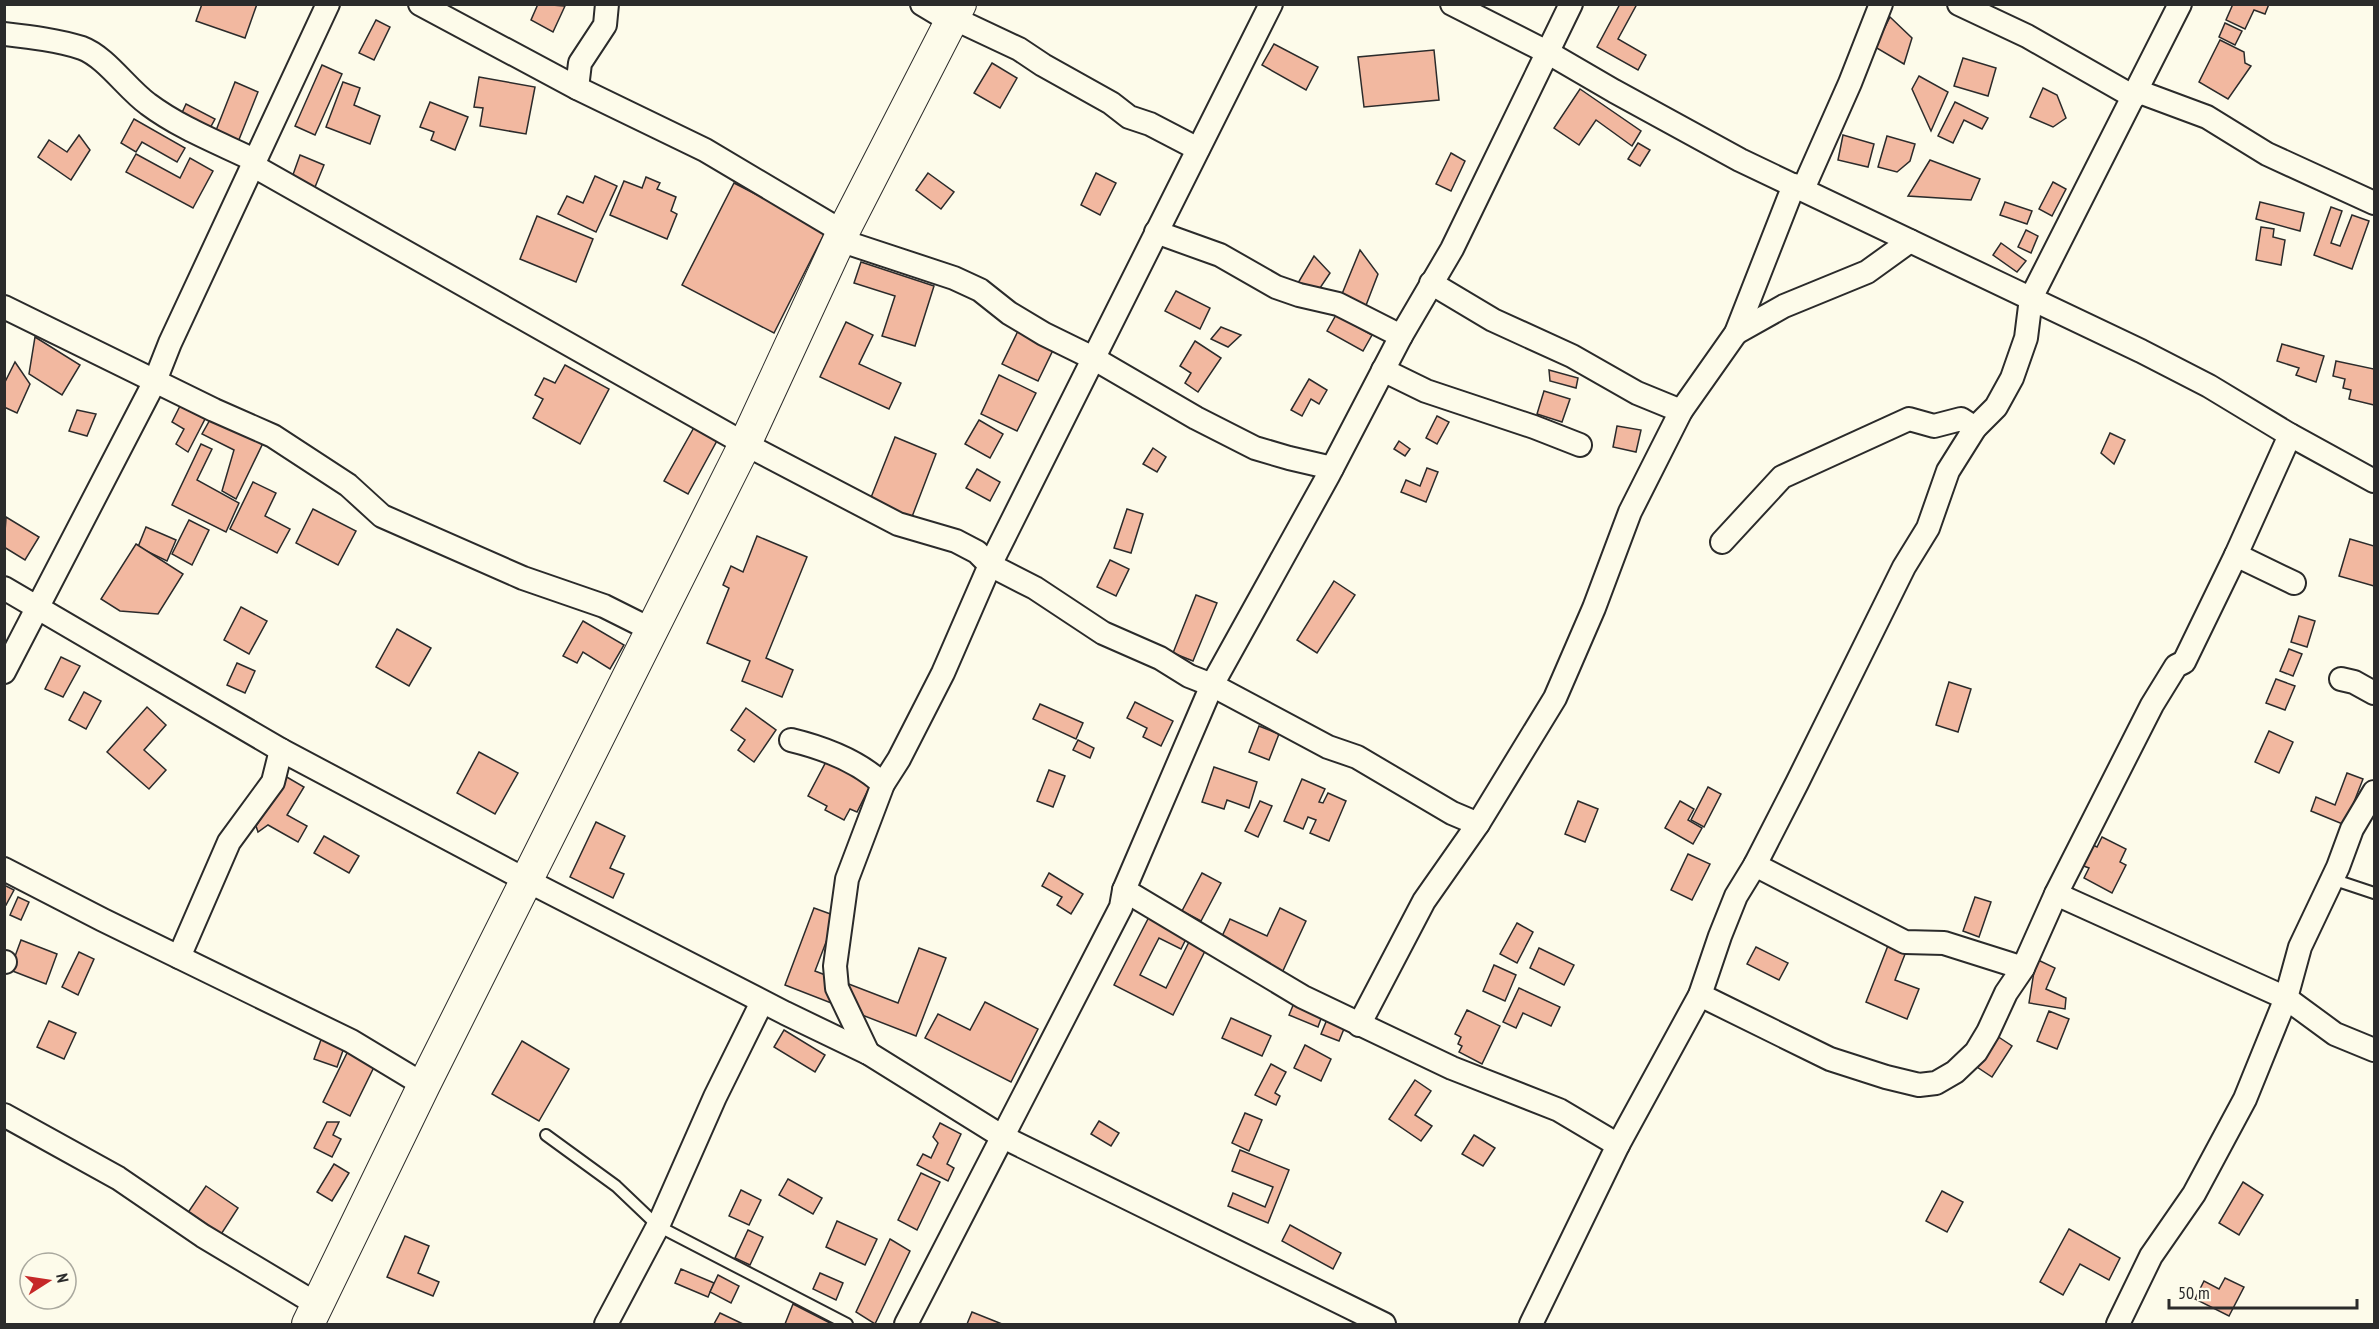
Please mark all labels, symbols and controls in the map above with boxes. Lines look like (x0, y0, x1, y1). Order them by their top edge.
north arrow (18, 1251, 78, 1311)
text: N (52, 1272, 73, 1284)
scale bar (2169, 1272, 2356, 1310)
text: 50 m (2178, 1281, 2210, 1304)

